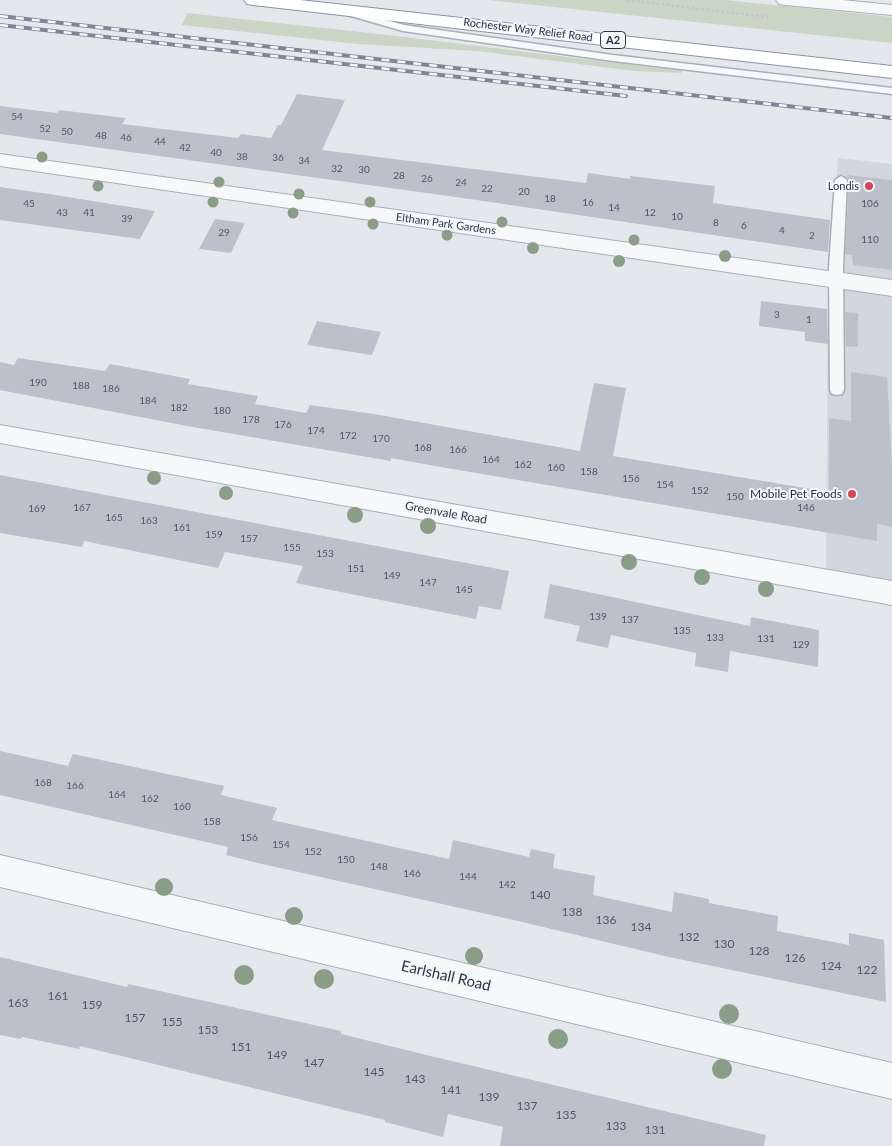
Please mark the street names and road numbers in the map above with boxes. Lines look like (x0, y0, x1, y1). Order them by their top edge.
street label: Rochester Way Relief Road (463, 16, 593, 44)
road number: A2 (600, 32, 626, 48)
street label: Eltham Park Gardens (395, 210, 497, 238)
street label: Greenvale Road (404, 499, 488, 527)
street label: Earlshall Road (399, 957, 493, 995)

